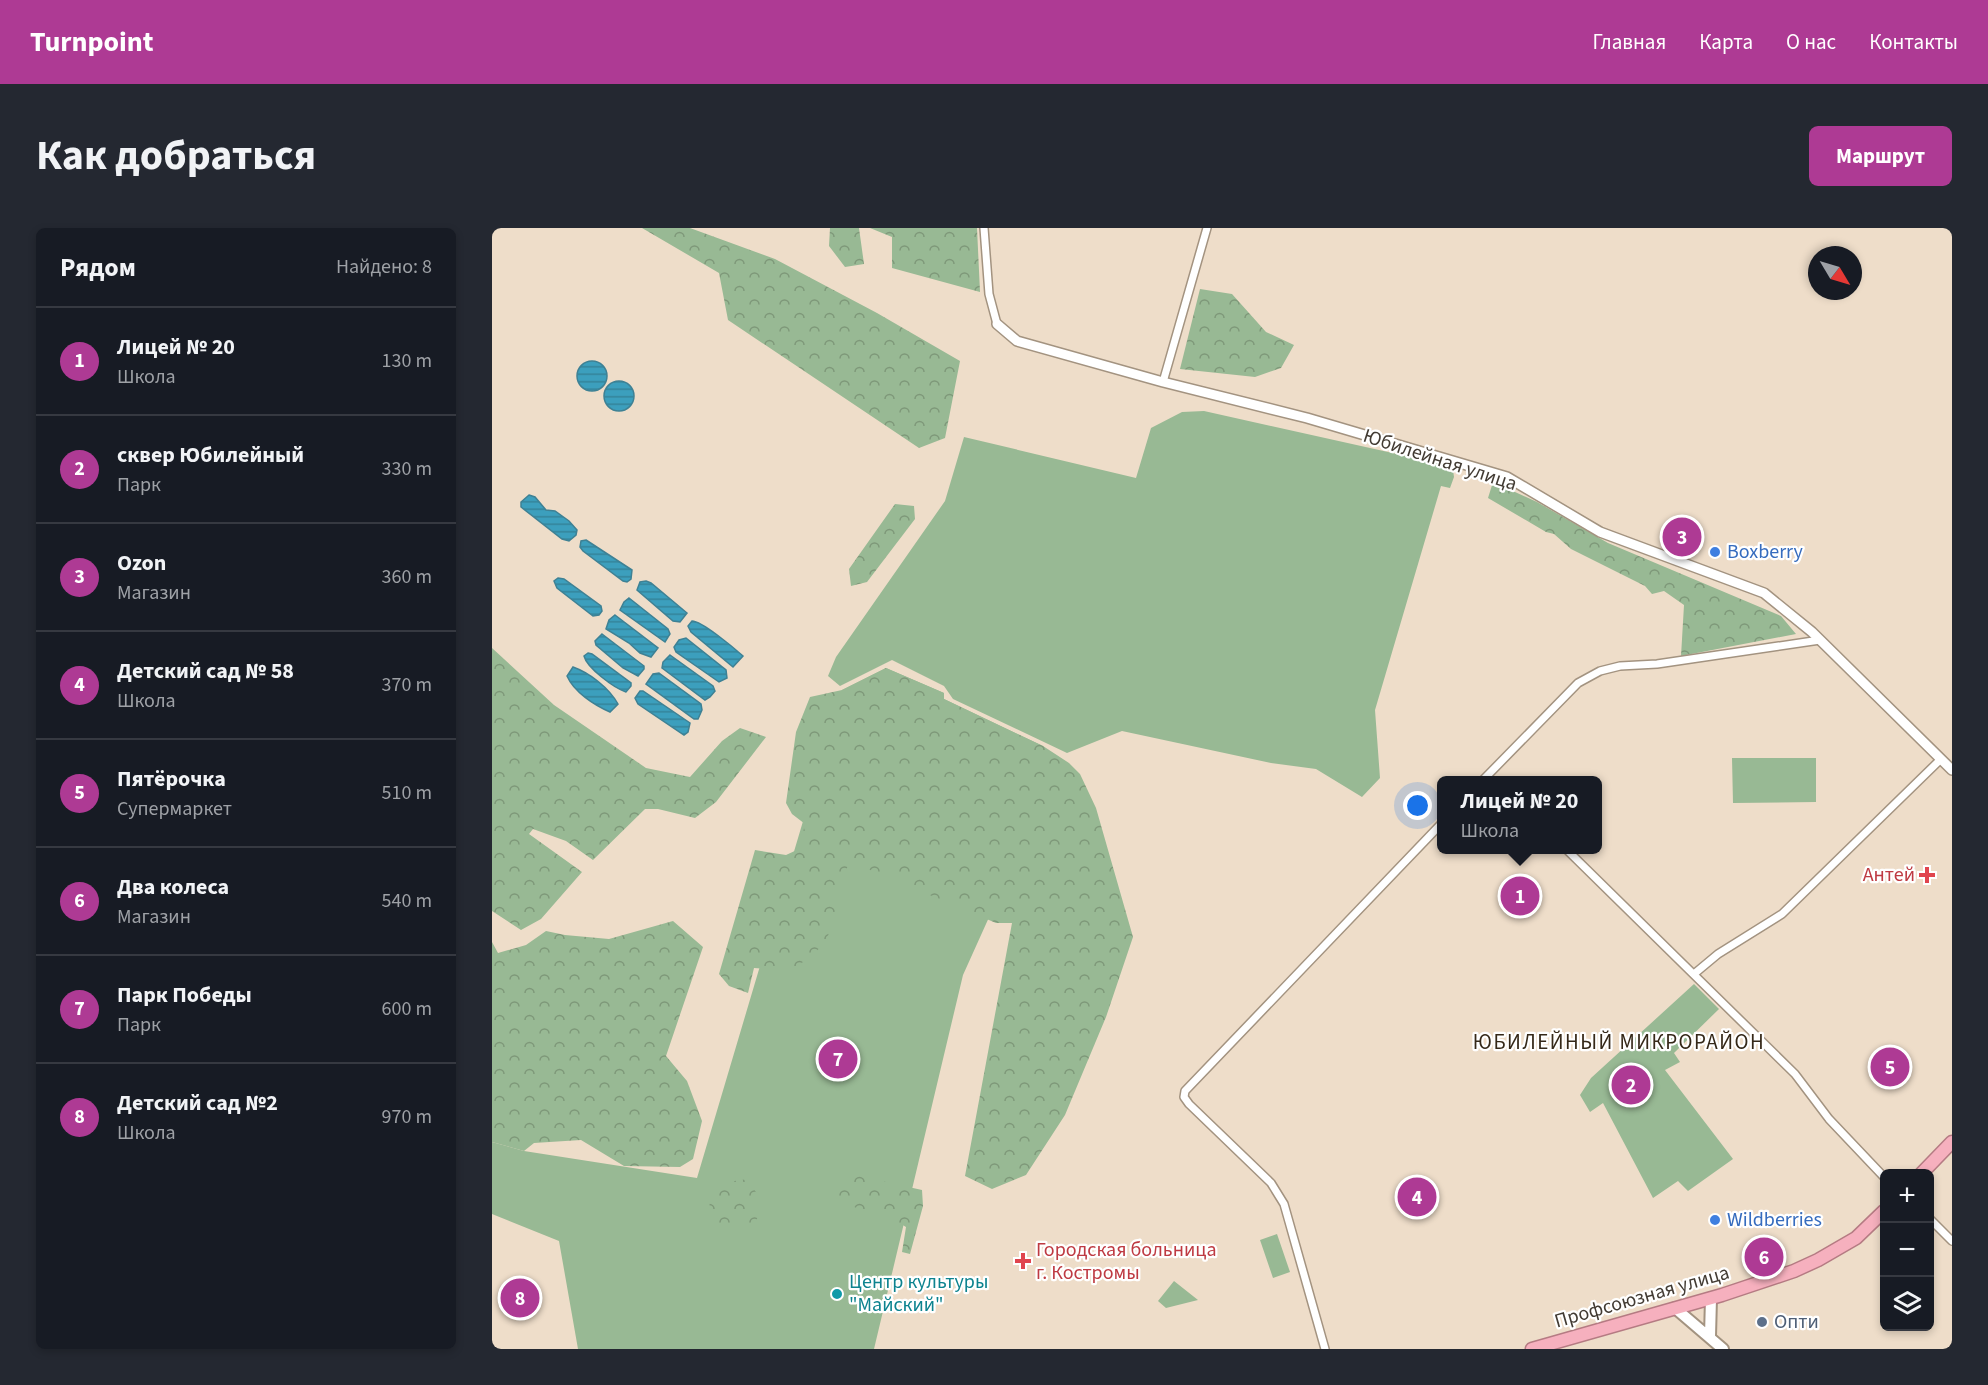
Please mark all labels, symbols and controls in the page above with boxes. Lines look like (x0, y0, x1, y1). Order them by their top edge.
text: Turnpoint (30, 22, 154, 62)
text: Главная (1593, 27, 1666, 57)
text: Карта (1699, 27, 1753, 57)
text: О нас (1786, 27, 1836, 57)
text: Контакты (1869, 27, 1958, 57)
text: Как добраться (36, 126, 316, 186)
button: Маршрут (1809, 126, 1952, 186)
north arrow (1808, 246, 1862, 300)
text: Рядом (60, 249, 136, 286)
text: Найдено: 8 (336, 253, 432, 281)
text: Лицей № 20 (117, 331, 235, 363)
text: 1 (74, 347, 85, 375)
text: 130 m (382, 347, 432, 375)
text: Школа (117, 363, 176, 391)
street label: Юбилейная улица (1359, 422, 1521, 498)
text: сквер Юбилейный (117, 439, 304, 471)
text: 2 (74, 455, 85, 483)
text: 330 m (382, 455, 432, 483)
text: Парк (117, 471, 161, 499)
pin: 3 (1662, 514, 1702, 560)
place label: Boxberry (1727, 538, 1804, 566)
marker: Boxberry (1708, 545, 1722, 559)
text: Ozon (117, 547, 166, 579)
text: 3 (74, 563, 85, 591)
text: 360 m (382, 563, 432, 591)
text: Магазин (117, 579, 191, 607)
text: Детский сад № 58 (117, 655, 294, 687)
text: 4 (74, 671, 85, 699)
text: 370 m (382, 671, 432, 699)
text: Школа (117, 687, 176, 715)
text: Пятёрочка (117, 763, 226, 795)
popup (1437, 776, 1602, 854)
text: 5 (74, 779, 85, 807)
text: 510 m (382, 779, 432, 807)
text: Лицей № 20 (1461, 785, 1578, 817)
your location (1403, 791, 1432, 820)
text: Супермаркет (117, 795, 232, 823)
text: Школа (1461, 817, 1519, 845)
place label: Антей (1863, 861, 1915, 889)
marker: Антей (1920, 868, 1934, 882)
text: Два колеса (117, 871, 229, 903)
pin: 1 (1500, 874, 1540, 918)
text: 6 (74, 887, 85, 915)
text: 540 m (382, 887, 432, 915)
text: Магазин (117, 903, 191, 931)
text: Парк Победы (117, 979, 252, 1011)
text: 7 (74, 995, 85, 1023)
text: 600 m (382, 995, 432, 1023)
text: Парк (117, 1011, 161, 1039)
district label: ЮБИЛЕЙНЫЙ МИКРОРАЙОН (1473, 1027, 1765, 1057)
pin: 7 (818, 1036, 858, 1082)
pin: 5 (1870, 1044, 1910, 1090)
pin: 2 (1612, 1062, 1650, 1108)
text: Детский сад №2 (117, 1087, 278, 1119)
text: 8 (74, 1103, 85, 1131)
text: 970 m (382, 1103, 432, 1131)
text: Школа (117, 1119, 176, 1147)
map controls (1880, 1169, 1934, 1331)
button: + (1880, 1169, 1934, 1223)
pin: 4 (1398, 1174, 1436, 1220)
place label: Wildberries (1727, 1206, 1822, 1234)
marker: Wildberries (1708, 1213, 1722, 1227)
button: − (1880, 1223, 1934, 1277)
pin: 6 (1744, 1234, 1784, 1280)
place label: Городская больница г. Костромы (1036, 1236, 1217, 1287)
marker: Городская больница г. Костромы (1014, 1252, 1032, 1270)
street label: Профсоюзная улица (1551, 1259, 1733, 1335)
place label: Центр культуры "Майский" (849, 1268, 988, 1319)
pin: 8 (501, 1276, 540, 1320)
button: layers (1880, 1277, 1934, 1331)
marker: Центр культуры "Майский" (830, 1287, 844, 1301)
place label: Опти (1774, 1308, 1819, 1336)
marker: Опти (1755, 1315, 1769, 1329)

